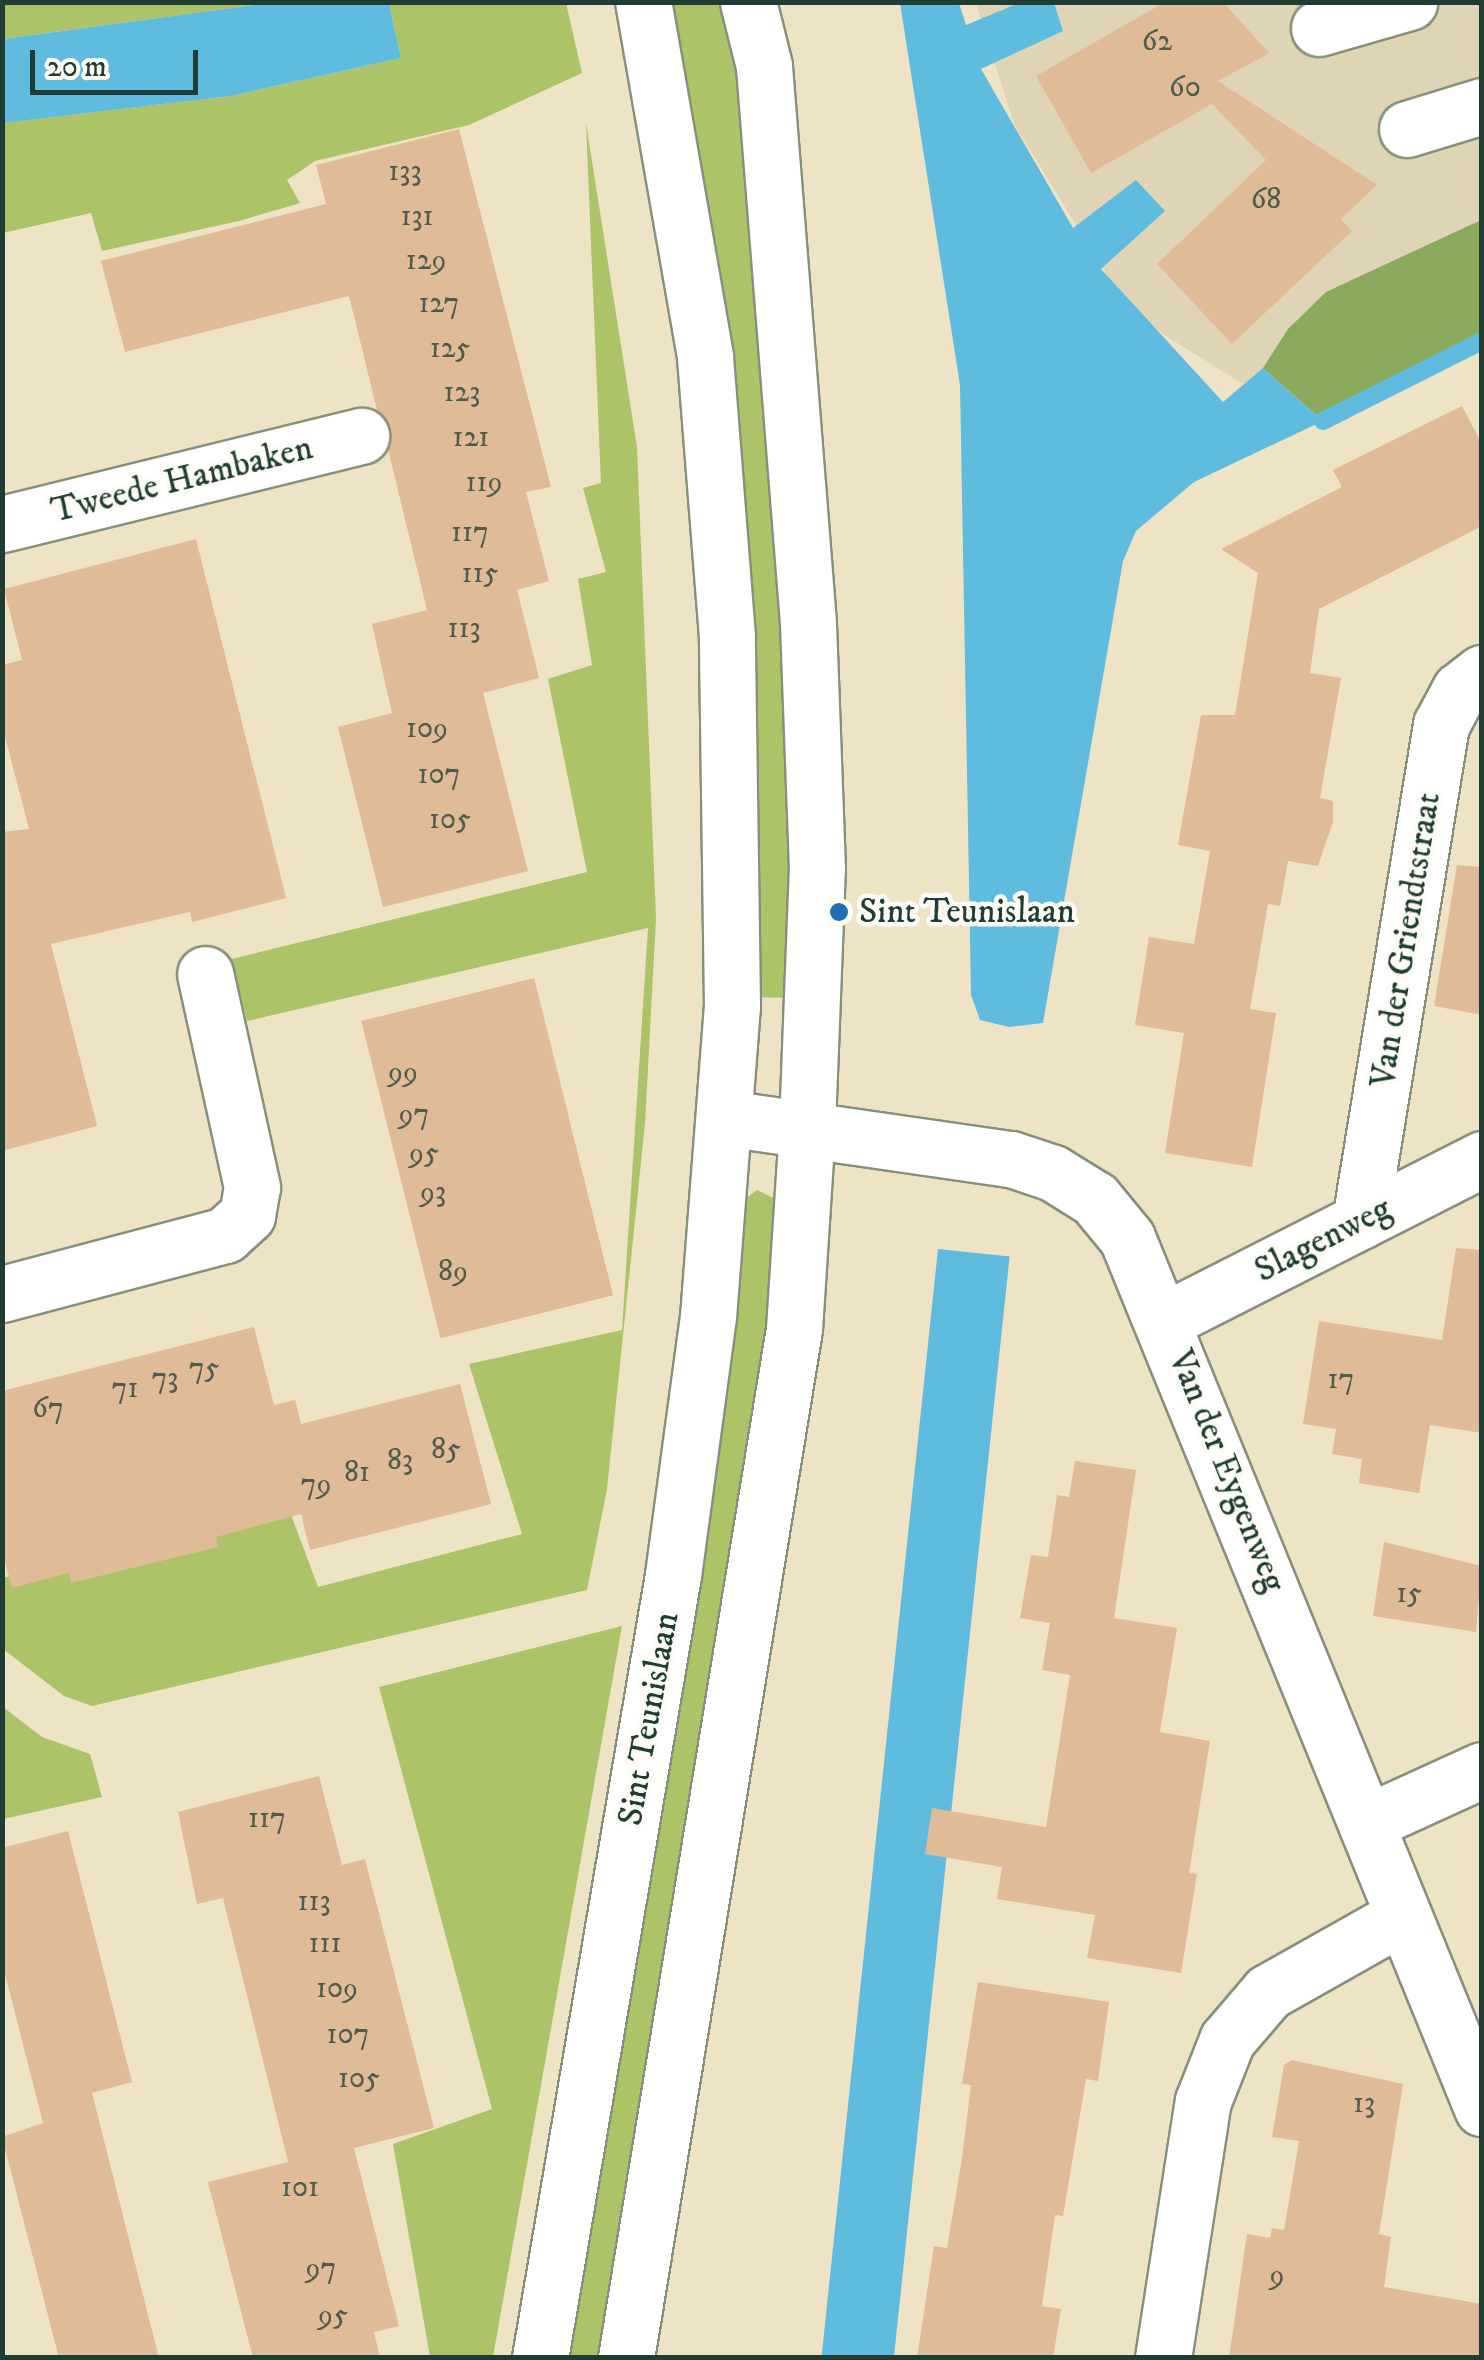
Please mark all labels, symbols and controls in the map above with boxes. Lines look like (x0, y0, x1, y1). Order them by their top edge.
house number: 62 (1142, 24, 1172, 60)
scale bar (35, 30, 202, 92)
text: 20 m (47, 49, 107, 86)
house number: 60 (1169, 70, 1201, 106)
house number: 133 (388, 154, 422, 190)
house number: 68 (1251, 182, 1281, 218)
house number: 131 (400, 199, 434, 235)
house number: 129 (406, 243, 446, 279)
house number: 127 (419, 286, 459, 322)
house number: 125 (430, 331, 470, 367)
house number: 123 (444, 375, 480, 411)
house number: 121 (453, 420, 489, 456)
street label: Tweede Hambaken (47, 427, 317, 533)
house number: 119 (466, 465, 502, 501)
house number: 117 (451, 515, 489, 551)
house number: 115 (462, 556, 498, 592)
house number: 113 (447, 611, 481, 647)
house number: 109 (406, 711, 448, 747)
house number: 107 (418, 757, 460, 793)
street label: Van der Griendtstraat (1362, 790, 1450, 1090)
house number: 105 (429, 802, 471, 838)
place label: Sint Teunislaan (859, 891, 1075, 933)
marker: Sint Teunislaan (828, 901, 850, 923)
house number: 99 (388, 1055, 418, 1091)
house number: 97 (399, 1097, 429, 1133)
house number: 95 (409, 1136, 439, 1172)
house number: 93 (420, 1175, 446, 1211)
street label: Slagenweg (1248, 1188, 1398, 1292)
house number: 89 (438, 1254, 468, 1290)
street label: Van der Eygenweg (1159, 1344, 1295, 1598)
house number: 75 (189, 1351, 219, 1387)
house number: 73 (152, 1361, 178, 1397)
house number: 17 (1328, 1362, 1354, 1398)
house number: 71 (112, 1371, 138, 1407)
house number: 67 (32, 1391, 64, 1427)
house number: 85 (431, 1432, 461, 1468)
house number: 83 (387, 1443, 413, 1479)
house number: 81 (344, 1455, 370, 1491)
house number: 79 (301, 1467, 331, 1503)
house number: 15 (1396, 1576, 1422, 1612)
street label: Sint Teunislaan (610, 1609, 688, 1829)
house number: 117 (248, 1801, 286, 1837)
house number: 113 (297, 1884, 331, 1920)
house number: 111 (308, 1926, 342, 1962)
house number: 109 (316, 1971, 358, 2007)
house number: 107 (327, 2017, 369, 2053)
house number: 105 (338, 2061, 380, 2097)
house number: 13 (1353, 2086, 1375, 2122)
house number: 101 (281, 2170, 319, 2206)
house number: 97 (306, 2251, 336, 2287)
house number: 9 (1270, 2258, 1284, 2294)
house number: 95 (318, 2298, 348, 2334)

